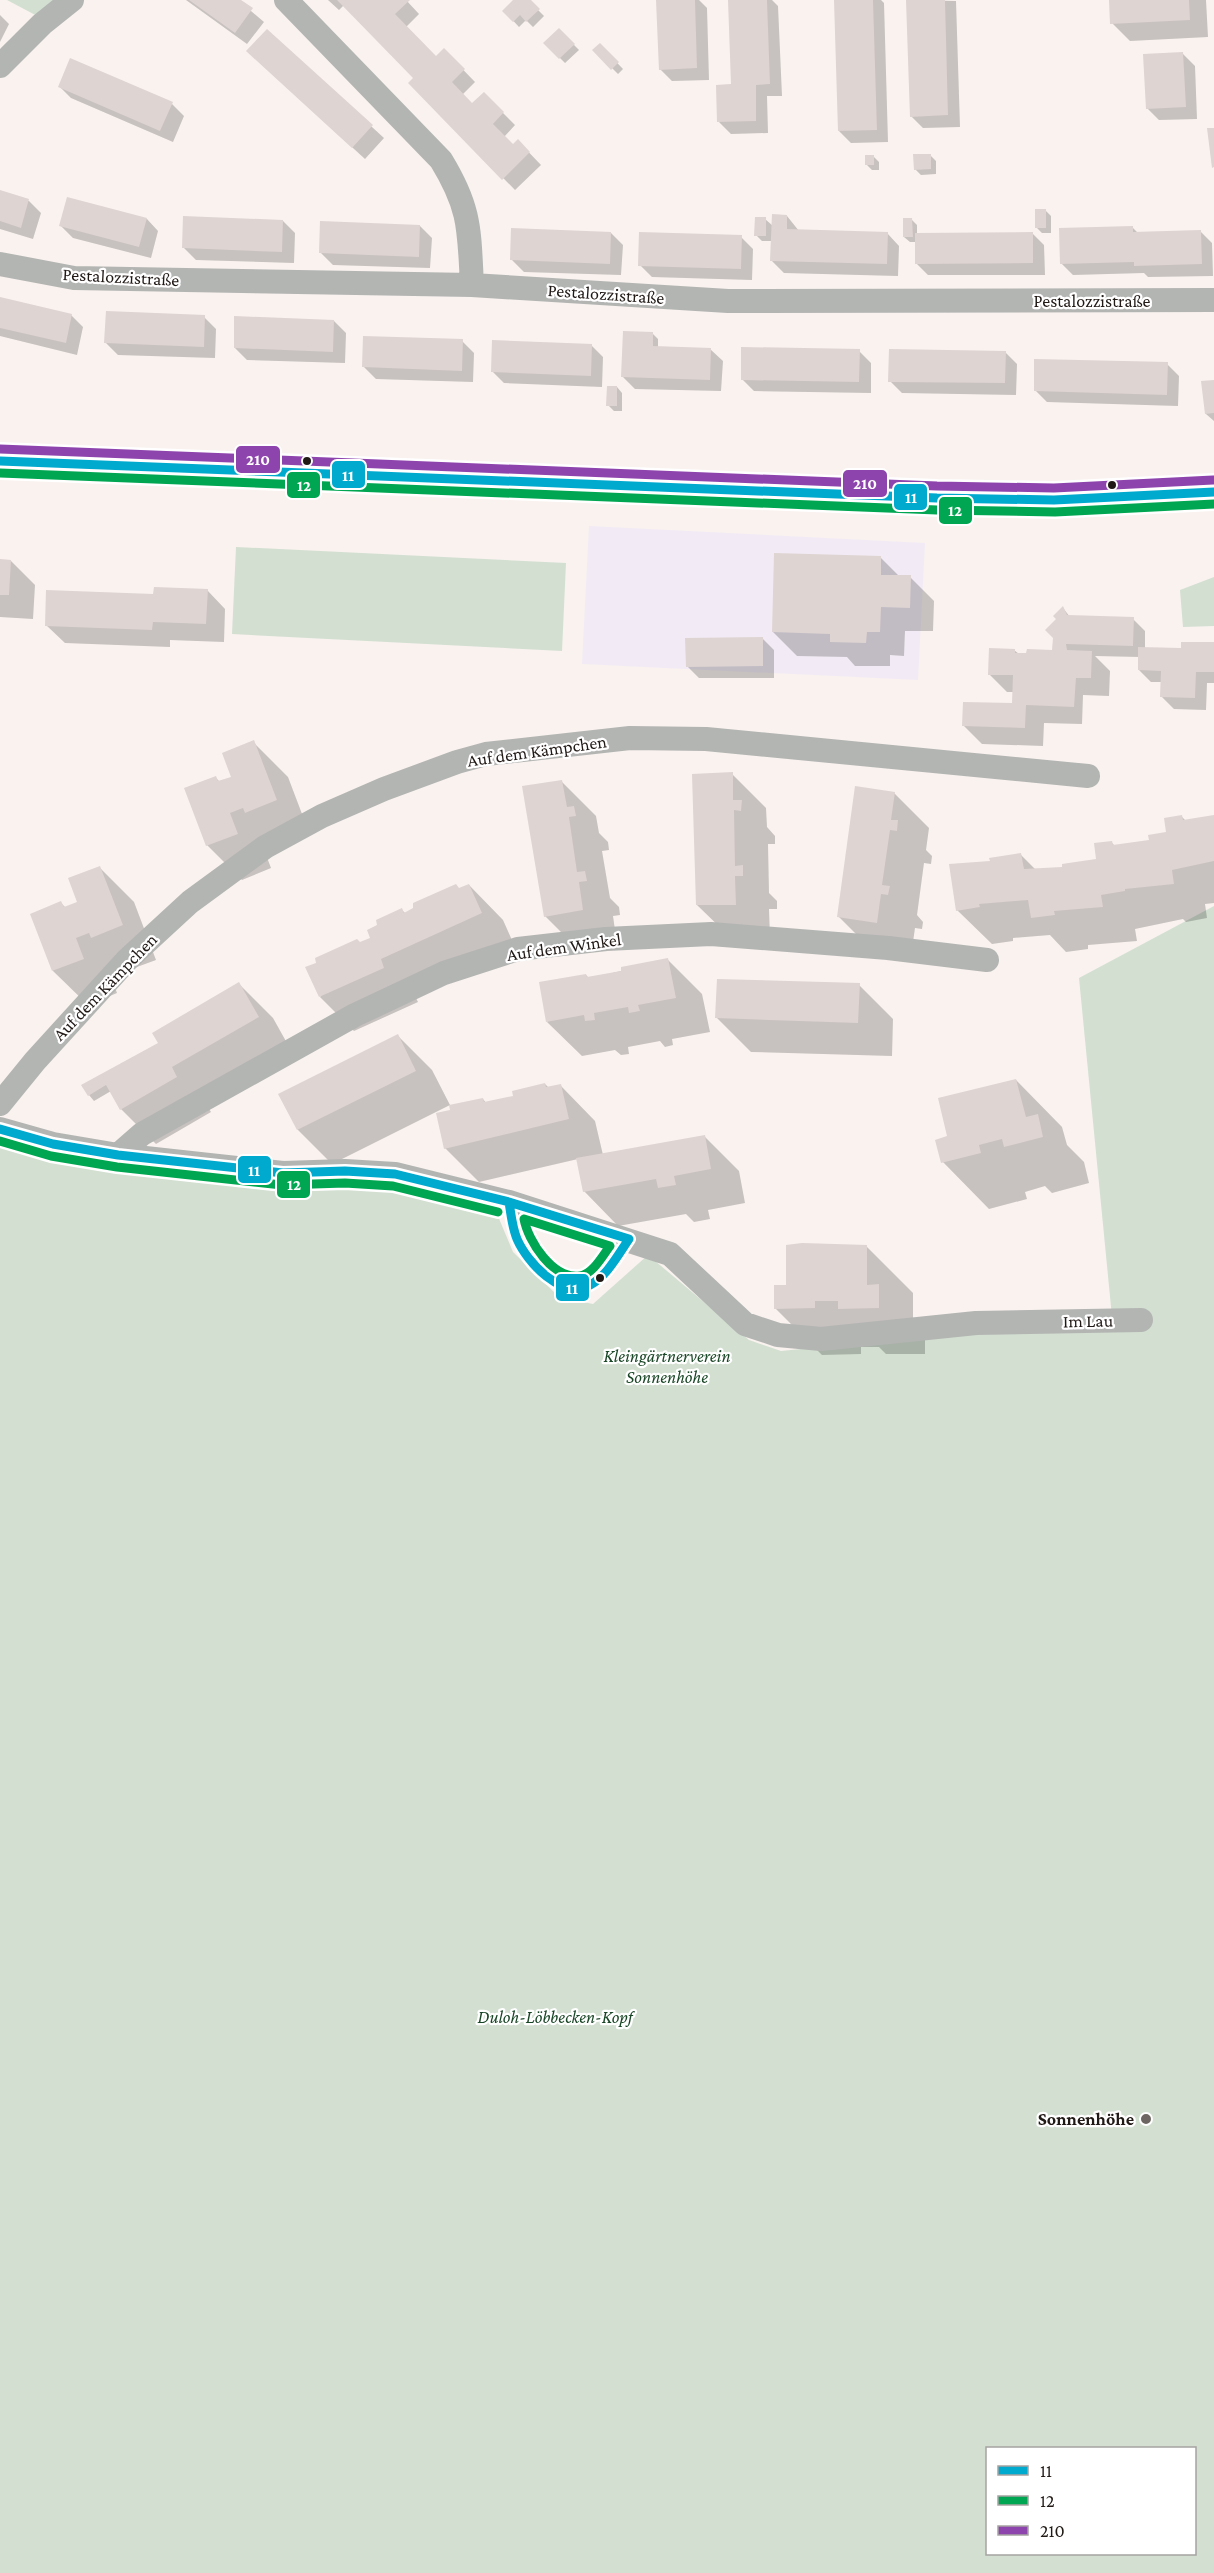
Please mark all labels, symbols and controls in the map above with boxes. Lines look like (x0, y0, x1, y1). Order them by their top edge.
street label: Pestalozzistraße (62, 264, 180, 290)
street label: Pestalozzistraße (547, 280, 665, 308)
street label: Pestalozzistraße (1034, 291, 1151, 311)
line badge: 210 (235, 445, 281, 474)
text: 210 (246, 451, 270, 468)
unlabelled marker (301, 455, 313, 467)
line badge: 11 (331, 460, 366, 489)
text: 11 (342, 467, 354, 484)
line badge: 210 (842, 469, 888, 498)
line badge: 12 (286, 471, 321, 499)
text: 210 (853, 475, 877, 492)
text: 12 (297, 477, 311, 494)
unlabelled marker (1106, 479, 1118, 491)
line badge: 11 (893, 483, 928, 511)
text: 11 (905, 489, 917, 506)
line badge: 12 (938, 496, 973, 525)
text: 12 (948, 502, 962, 519)
street label: Auf dem Kämpchen (466, 731, 608, 771)
street label: Auf dem Kämpchen (49, 929, 161, 1045)
street label: Auf dem Winkel (506, 929, 623, 965)
line badge: 11 (237, 1155, 272, 1184)
text: 11 (248, 1162, 260, 1179)
line badge: 12 (276, 1170, 311, 1199)
text: 12 (287, 1176, 301, 1193)
unlabelled marker (594, 1272, 606, 1284)
line badge: 11 (555, 1273, 590, 1302)
text: 11 (566, 1280, 578, 1297)
street label: Im Lau (1063, 1311, 1114, 1331)
park label: Kleingärtnerverein Sonnenhöhe (603, 1346, 731, 1387)
park label: Duloh-Löbbecken-Kopf (477, 2007, 635, 2027)
place label: Sonnenhöhe (1038, 2109, 1134, 2129)
marker: Sonnenhöhe (1139, 2112, 1153, 2126)
legend (986, 2447, 1196, 2555)
text: 11 (1040, 2461, 1052, 2481)
text: 12 (1040, 2491, 1055, 2511)
text: 210 (1040, 2521, 1065, 2541)

